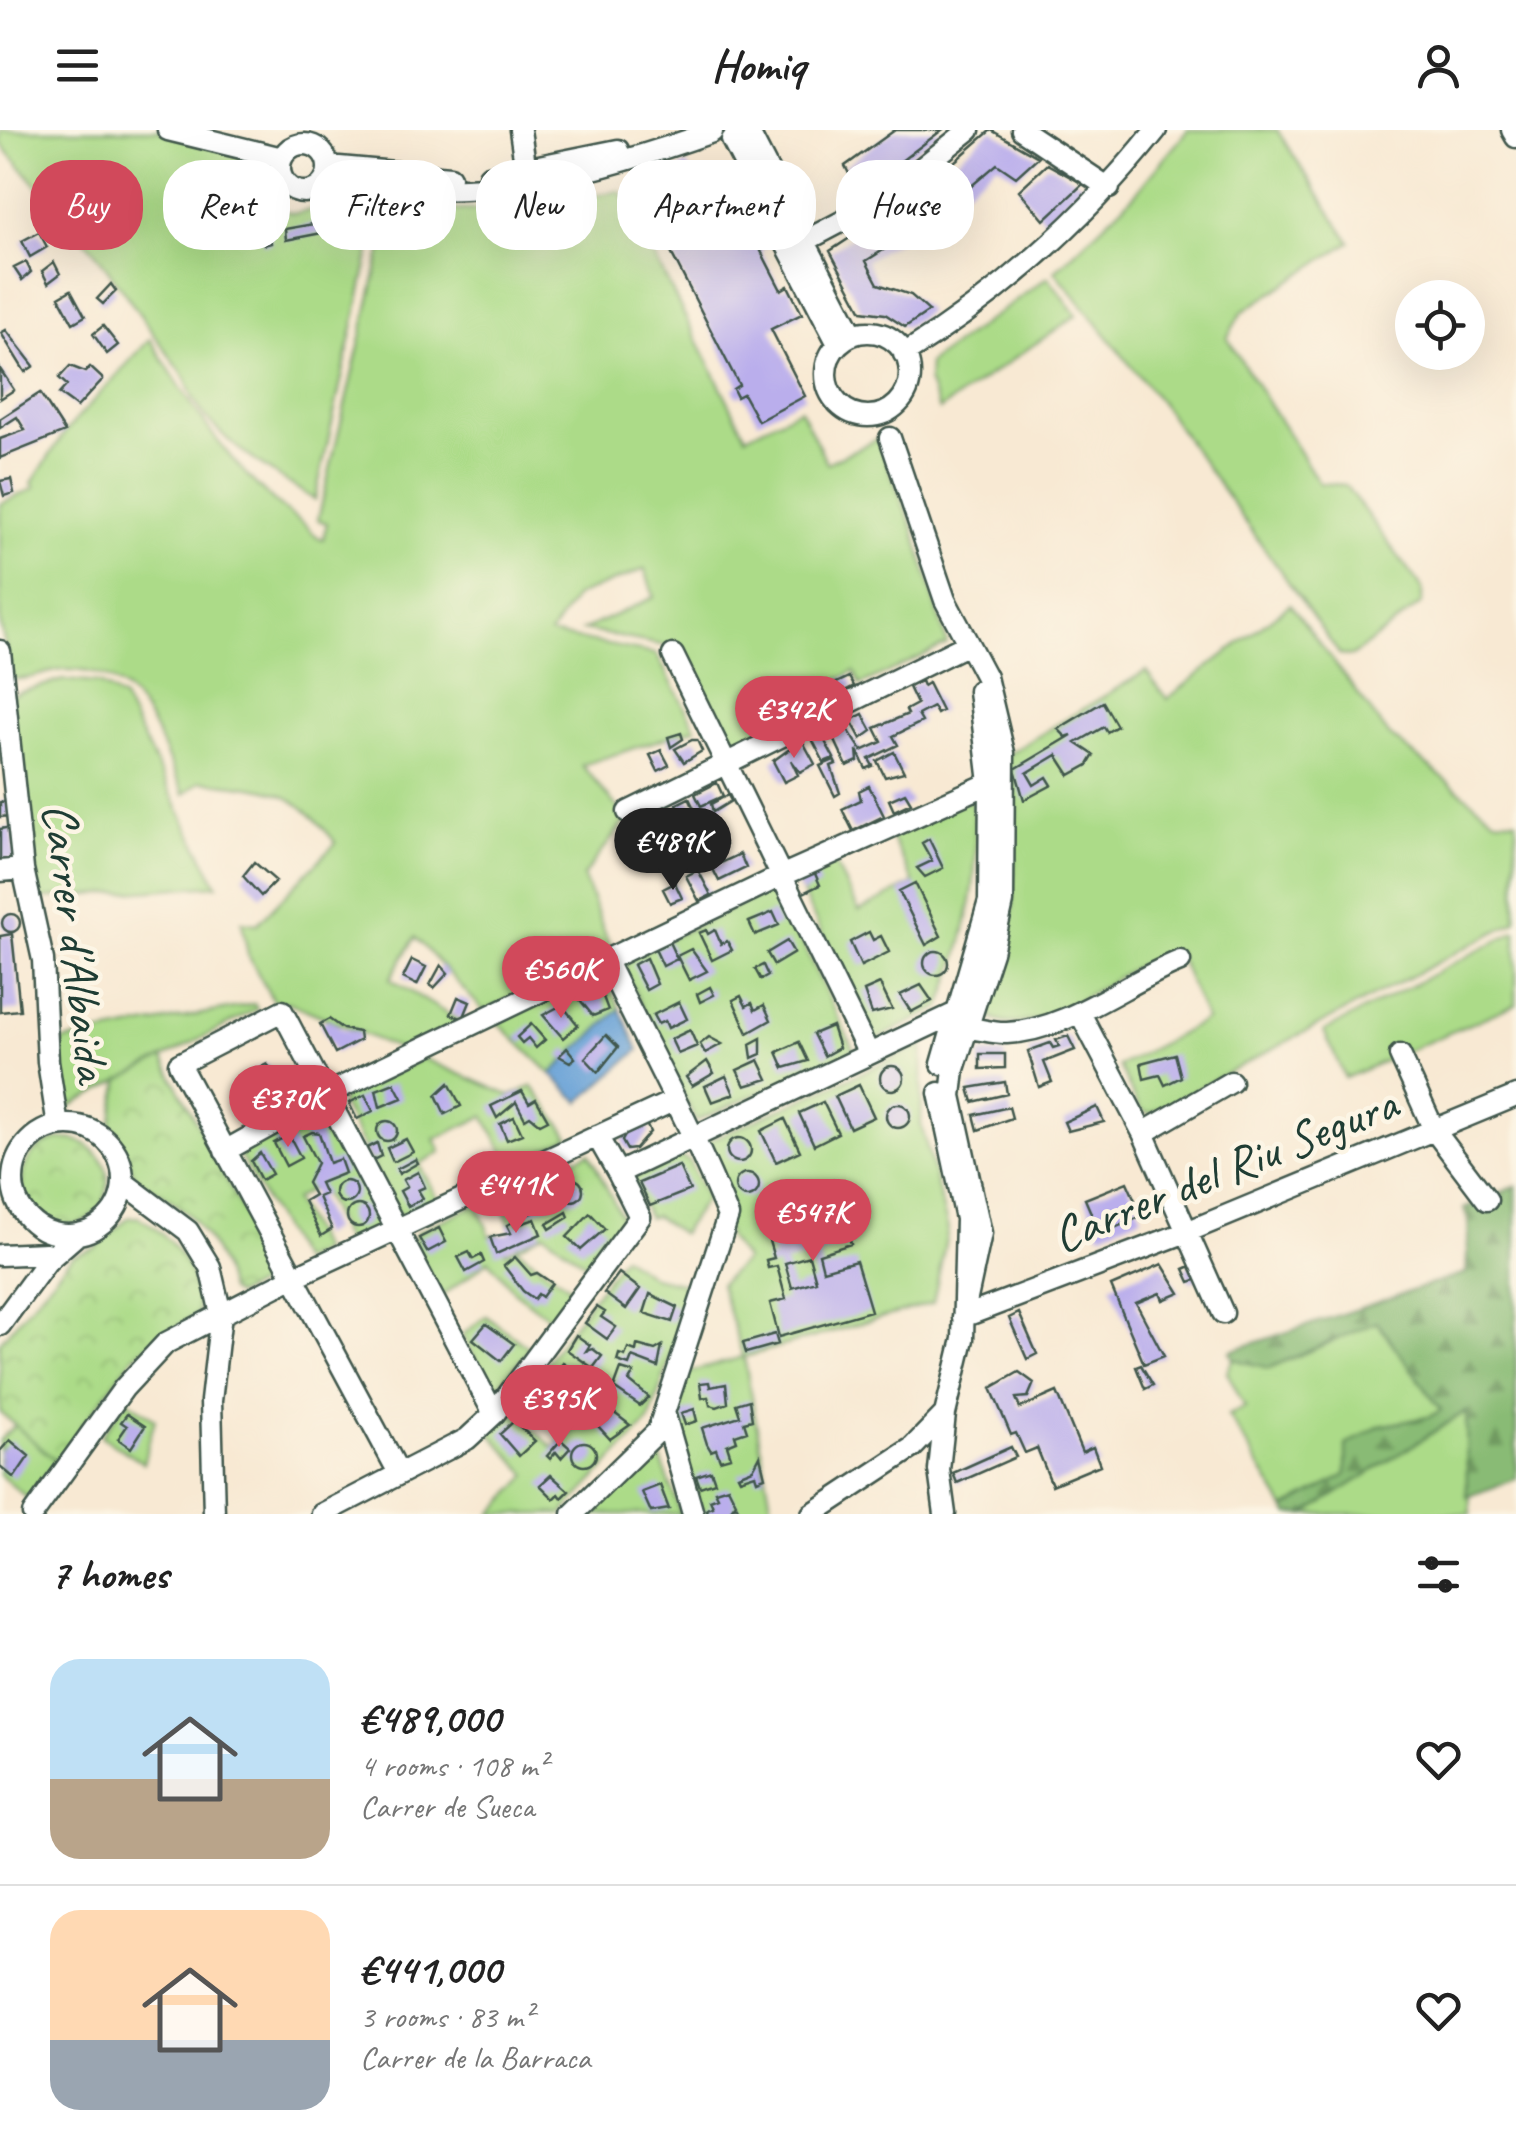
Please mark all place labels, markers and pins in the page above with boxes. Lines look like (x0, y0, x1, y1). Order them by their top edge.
pin: €342K (724, 676, 864, 761)
pin: €489K (603, 808, 743, 893)
pin: €560K (491, 936, 631, 1021)
pin: €370K (218, 1065, 358, 1150)
pin: €441K (446, 1151, 586, 1236)
pin: €547K (743, 1179, 883, 1264)
pin: €395K (489, 1365, 629, 1450)

